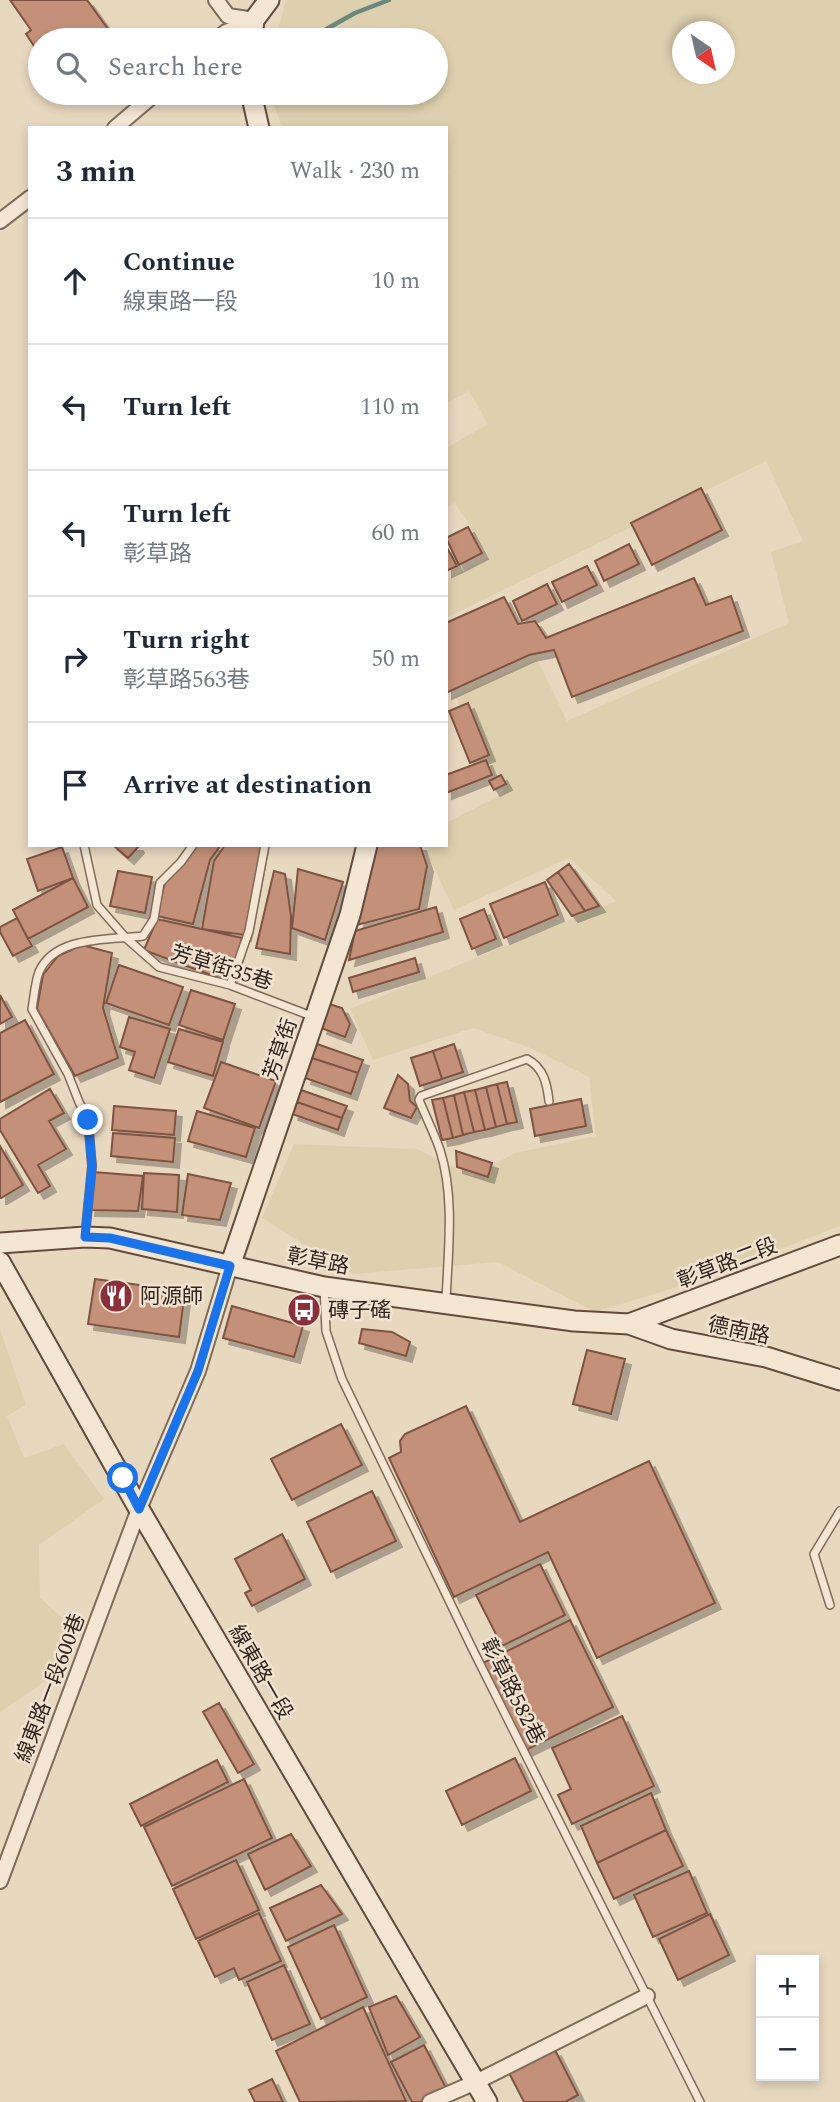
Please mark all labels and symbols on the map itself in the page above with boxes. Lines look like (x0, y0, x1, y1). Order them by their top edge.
north arrow (672, 21, 735, 84)
street label: 芳草街35巷 (167, 937, 277, 999)
street label: 芳草街 (256, 1014, 306, 1084)
route end (72, 1104, 103, 1135)
street label: 彰草路二段 (673, 1230, 782, 1298)
street label: 彰草路 (284, 1240, 352, 1284)
restaurant icon: 阿源師 (97, 1277, 135, 1315)
place label: 阿源師 (140, 1281, 203, 1313)
bus stop icon: 磚子磘 (285, 1291, 323, 1329)
place label: 磚子磘 (328, 1295, 391, 1327)
street label: 德南路 (705, 1309, 773, 1353)
route start (107, 1462, 138, 1493)
street label: 線東路一段600巷 (8, 1609, 94, 1768)
street label: 線東路一段 (220, 1619, 300, 1726)
street label: 彰草路582巷 (472, 1633, 553, 1750)

